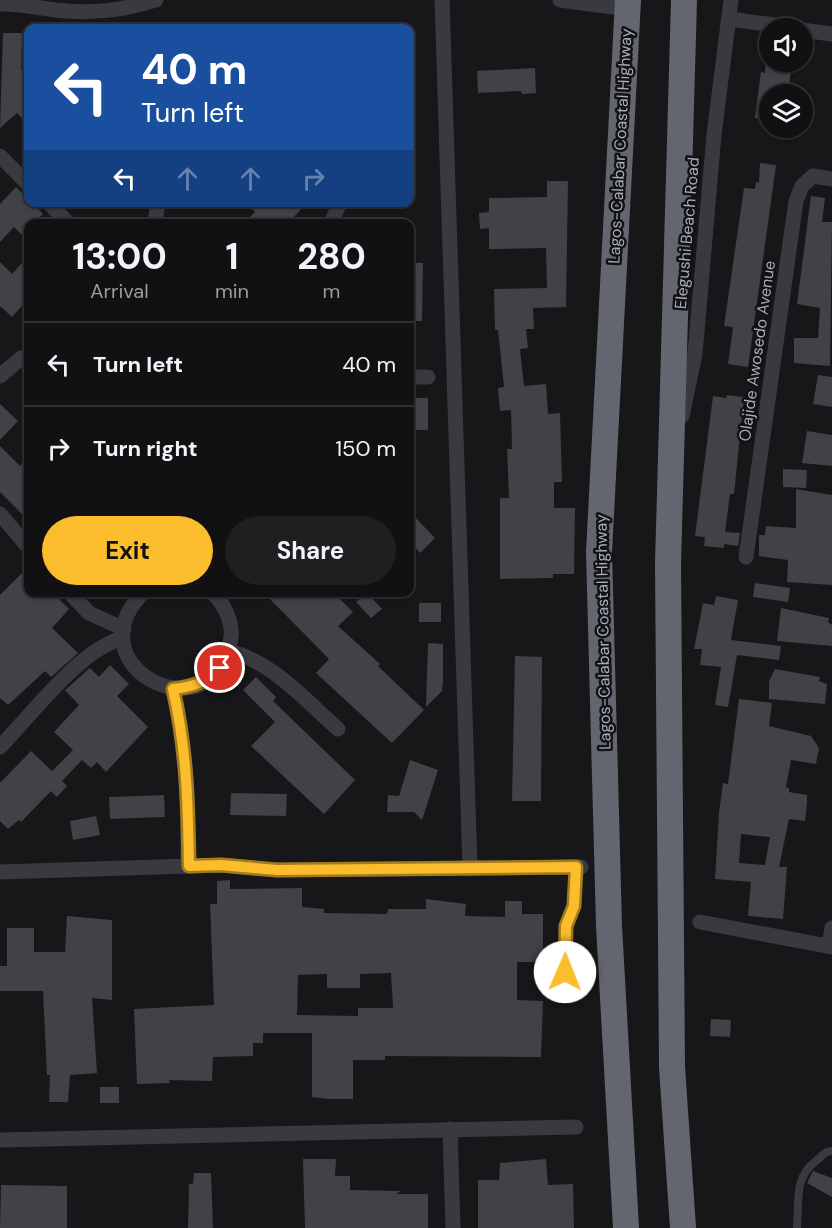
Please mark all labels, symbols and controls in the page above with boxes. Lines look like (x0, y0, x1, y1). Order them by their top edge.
map controls (759, 18, 813, 138)
button: sound (759, 18, 813, 72)
street label: Lagos-Calabar Coastal Highway (603, 28, 637, 264)
text: 40 m (141, 42, 247, 97)
icon: left (42, 48, 120, 126)
button: layers (759, 84, 813, 138)
text: Turn left (141, 95, 244, 130)
street label: Elegushi Beach Road (670, 156, 704, 310)
icon: left (108, 162, 141, 195)
icon: ahead (171, 162, 204, 195)
icon: ahead (234, 162, 267, 195)
icon: right (297, 162, 330, 195)
text: 13:00 (72, 233, 167, 280)
text: 1 (225, 233, 239, 280)
text: 280 (297, 233, 366, 280)
street label: Olajide Awosedo Avenue (734, 259, 780, 443)
text: Arrival (90, 278, 149, 304)
text: min (215, 278, 249, 304)
text: m (323, 278, 340, 304)
icon: left (42, 348, 75, 381)
text: Turn left (93, 350, 183, 379)
text: 40 m (342, 350, 396, 379)
icon: right (42, 432, 75, 465)
text: Turn right (93, 434, 198, 463)
text: 150 m (335, 434, 396, 463)
street label: Lagos-Calabar Coastal Highway (590, 514, 616, 750)
button: Exit (42, 516, 213, 585)
button: Share (225, 516, 396, 585)
pin (194, 642, 245, 693)
icon: arrive (203, 651, 236, 684)
position arrow (533, 940, 597, 1004)

